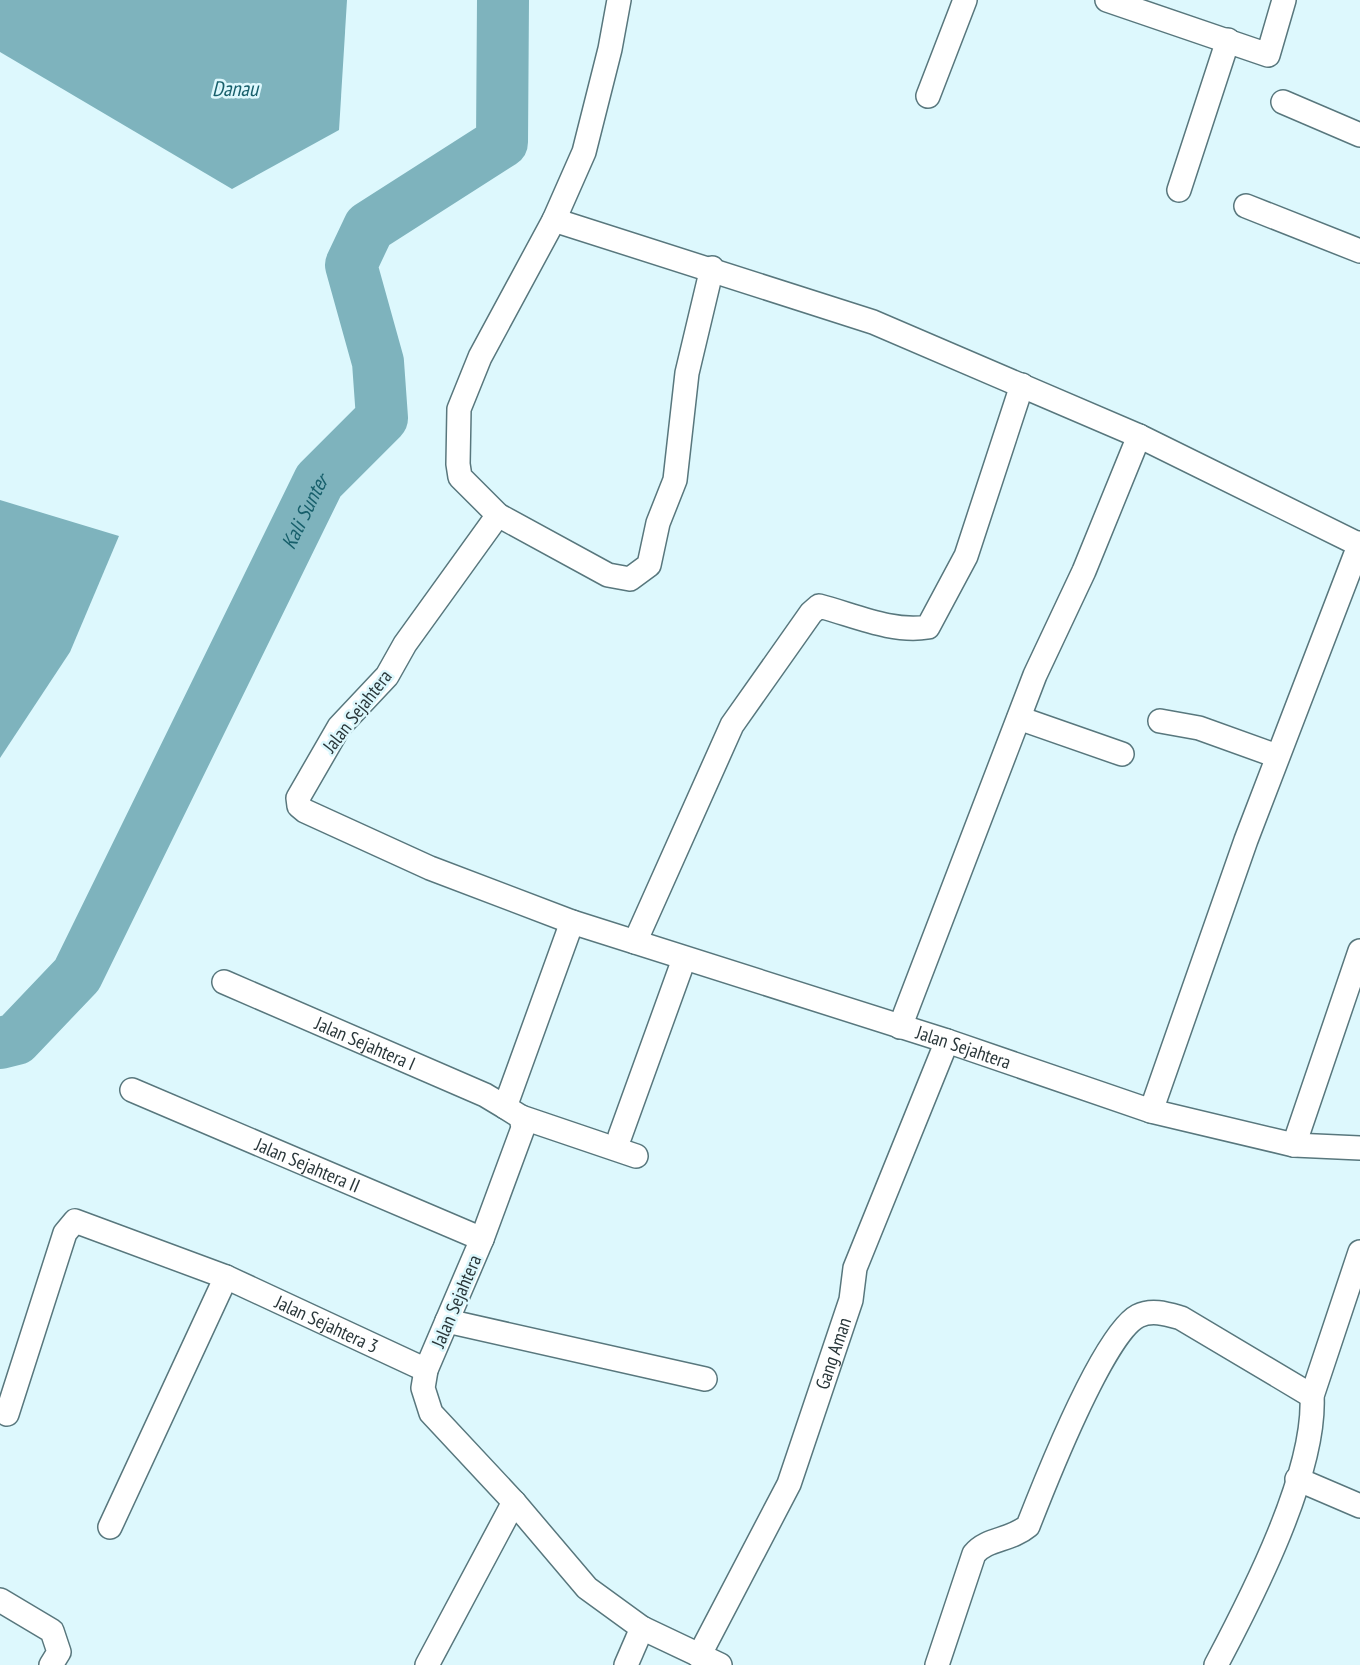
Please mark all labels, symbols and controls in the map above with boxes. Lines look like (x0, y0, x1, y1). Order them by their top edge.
water label: Danau (212, 75, 260, 102)
water label: Kali Sunter (274, 465, 335, 553)
street label: Jalan Sejahtera (317, 665, 397, 758)
street label: Jalan Sejahtera I (311, 1011, 419, 1075)
street label: Jalan Sejahtera (912, 1020, 1014, 1074)
street label: Jalan Sejahtera II (251, 1132, 364, 1198)
street label: Jalan Sejahtera (425, 1251, 486, 1352)
street label: Jalan Sejahtera 3 (271, 1289, 382, 1358)
street label: Gang Aman (810, 1314, 856, 1392)

